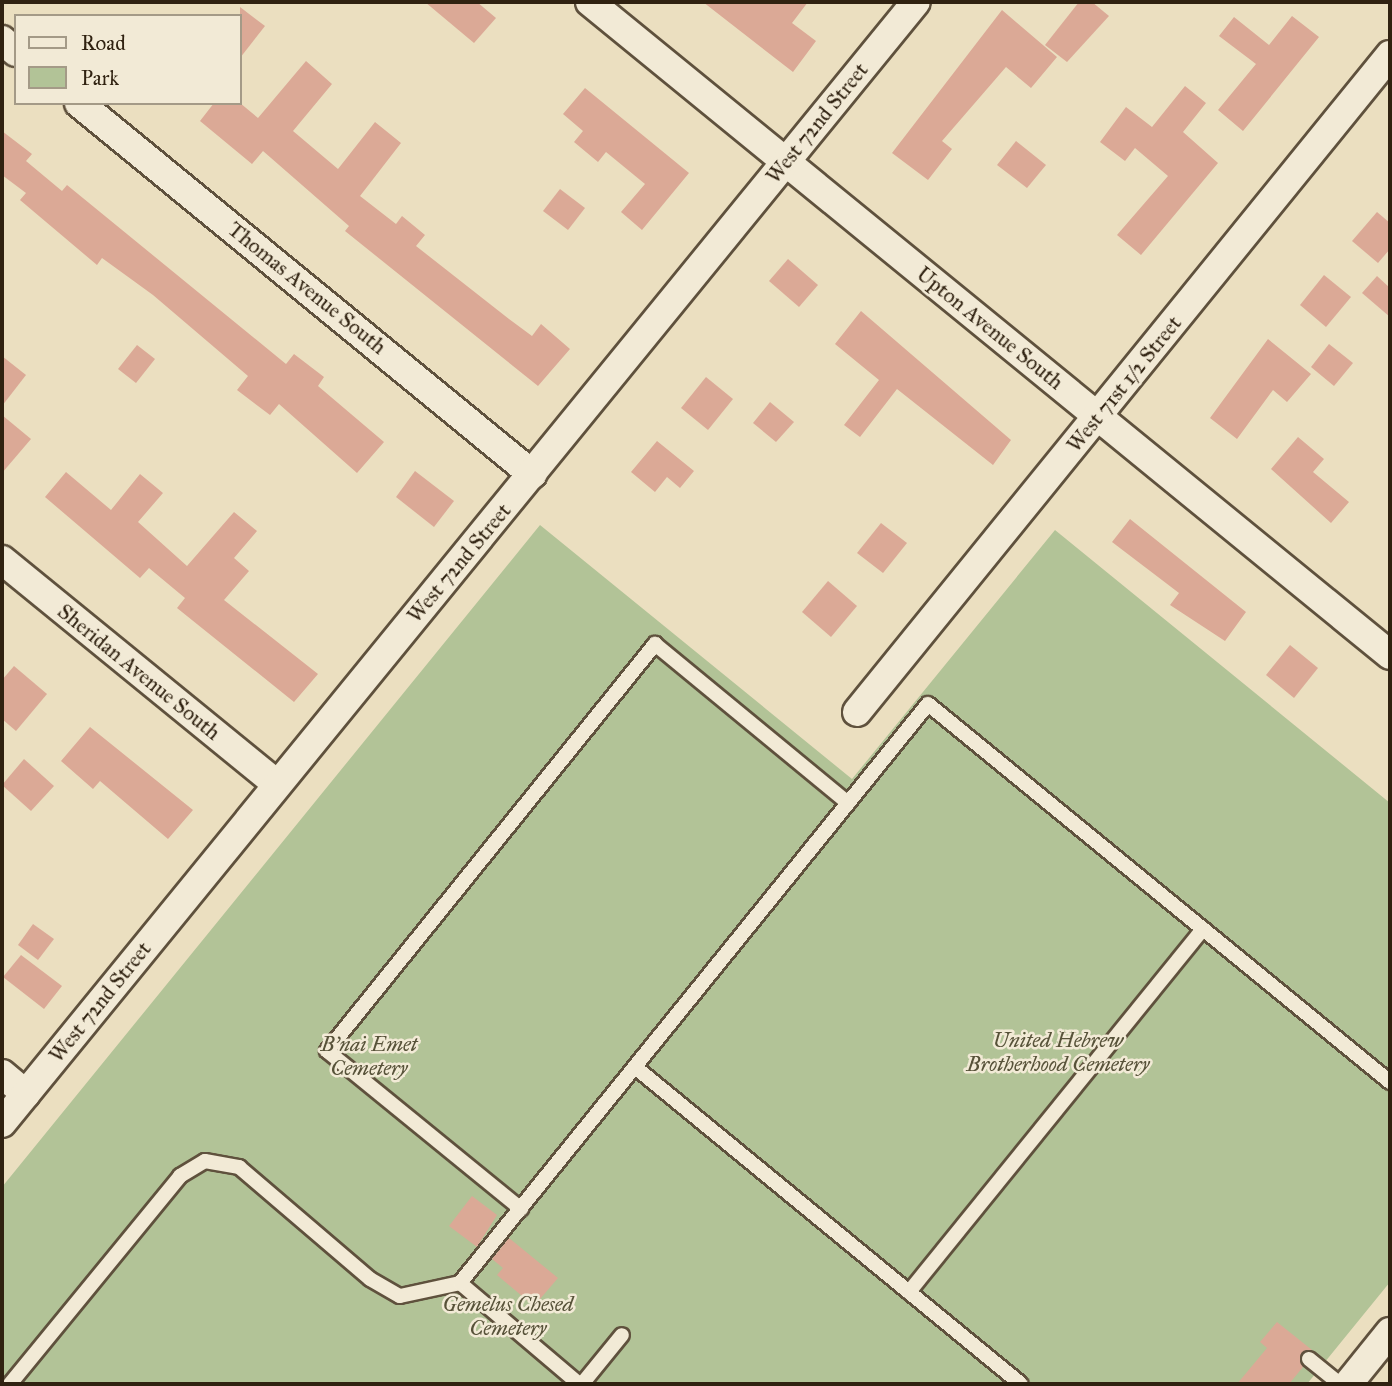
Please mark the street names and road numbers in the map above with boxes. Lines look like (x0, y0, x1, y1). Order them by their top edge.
street label: West 72nd Street (761, 58, 873, 188)
street label: Thomas Avenue South (223, 217, 391, 359)
street label: Upton Avenue South (912, 261, 1068, 395)
street label: West 71st 1/2 Street (1061, 311, 1187, 457)
street label: West 72nd Street (402, 498, 516, 628)
street label: Sheridan Avenue South (53, 599, 225, 745)
street label: West 72nd Street (44, 937, 156, 1067)

